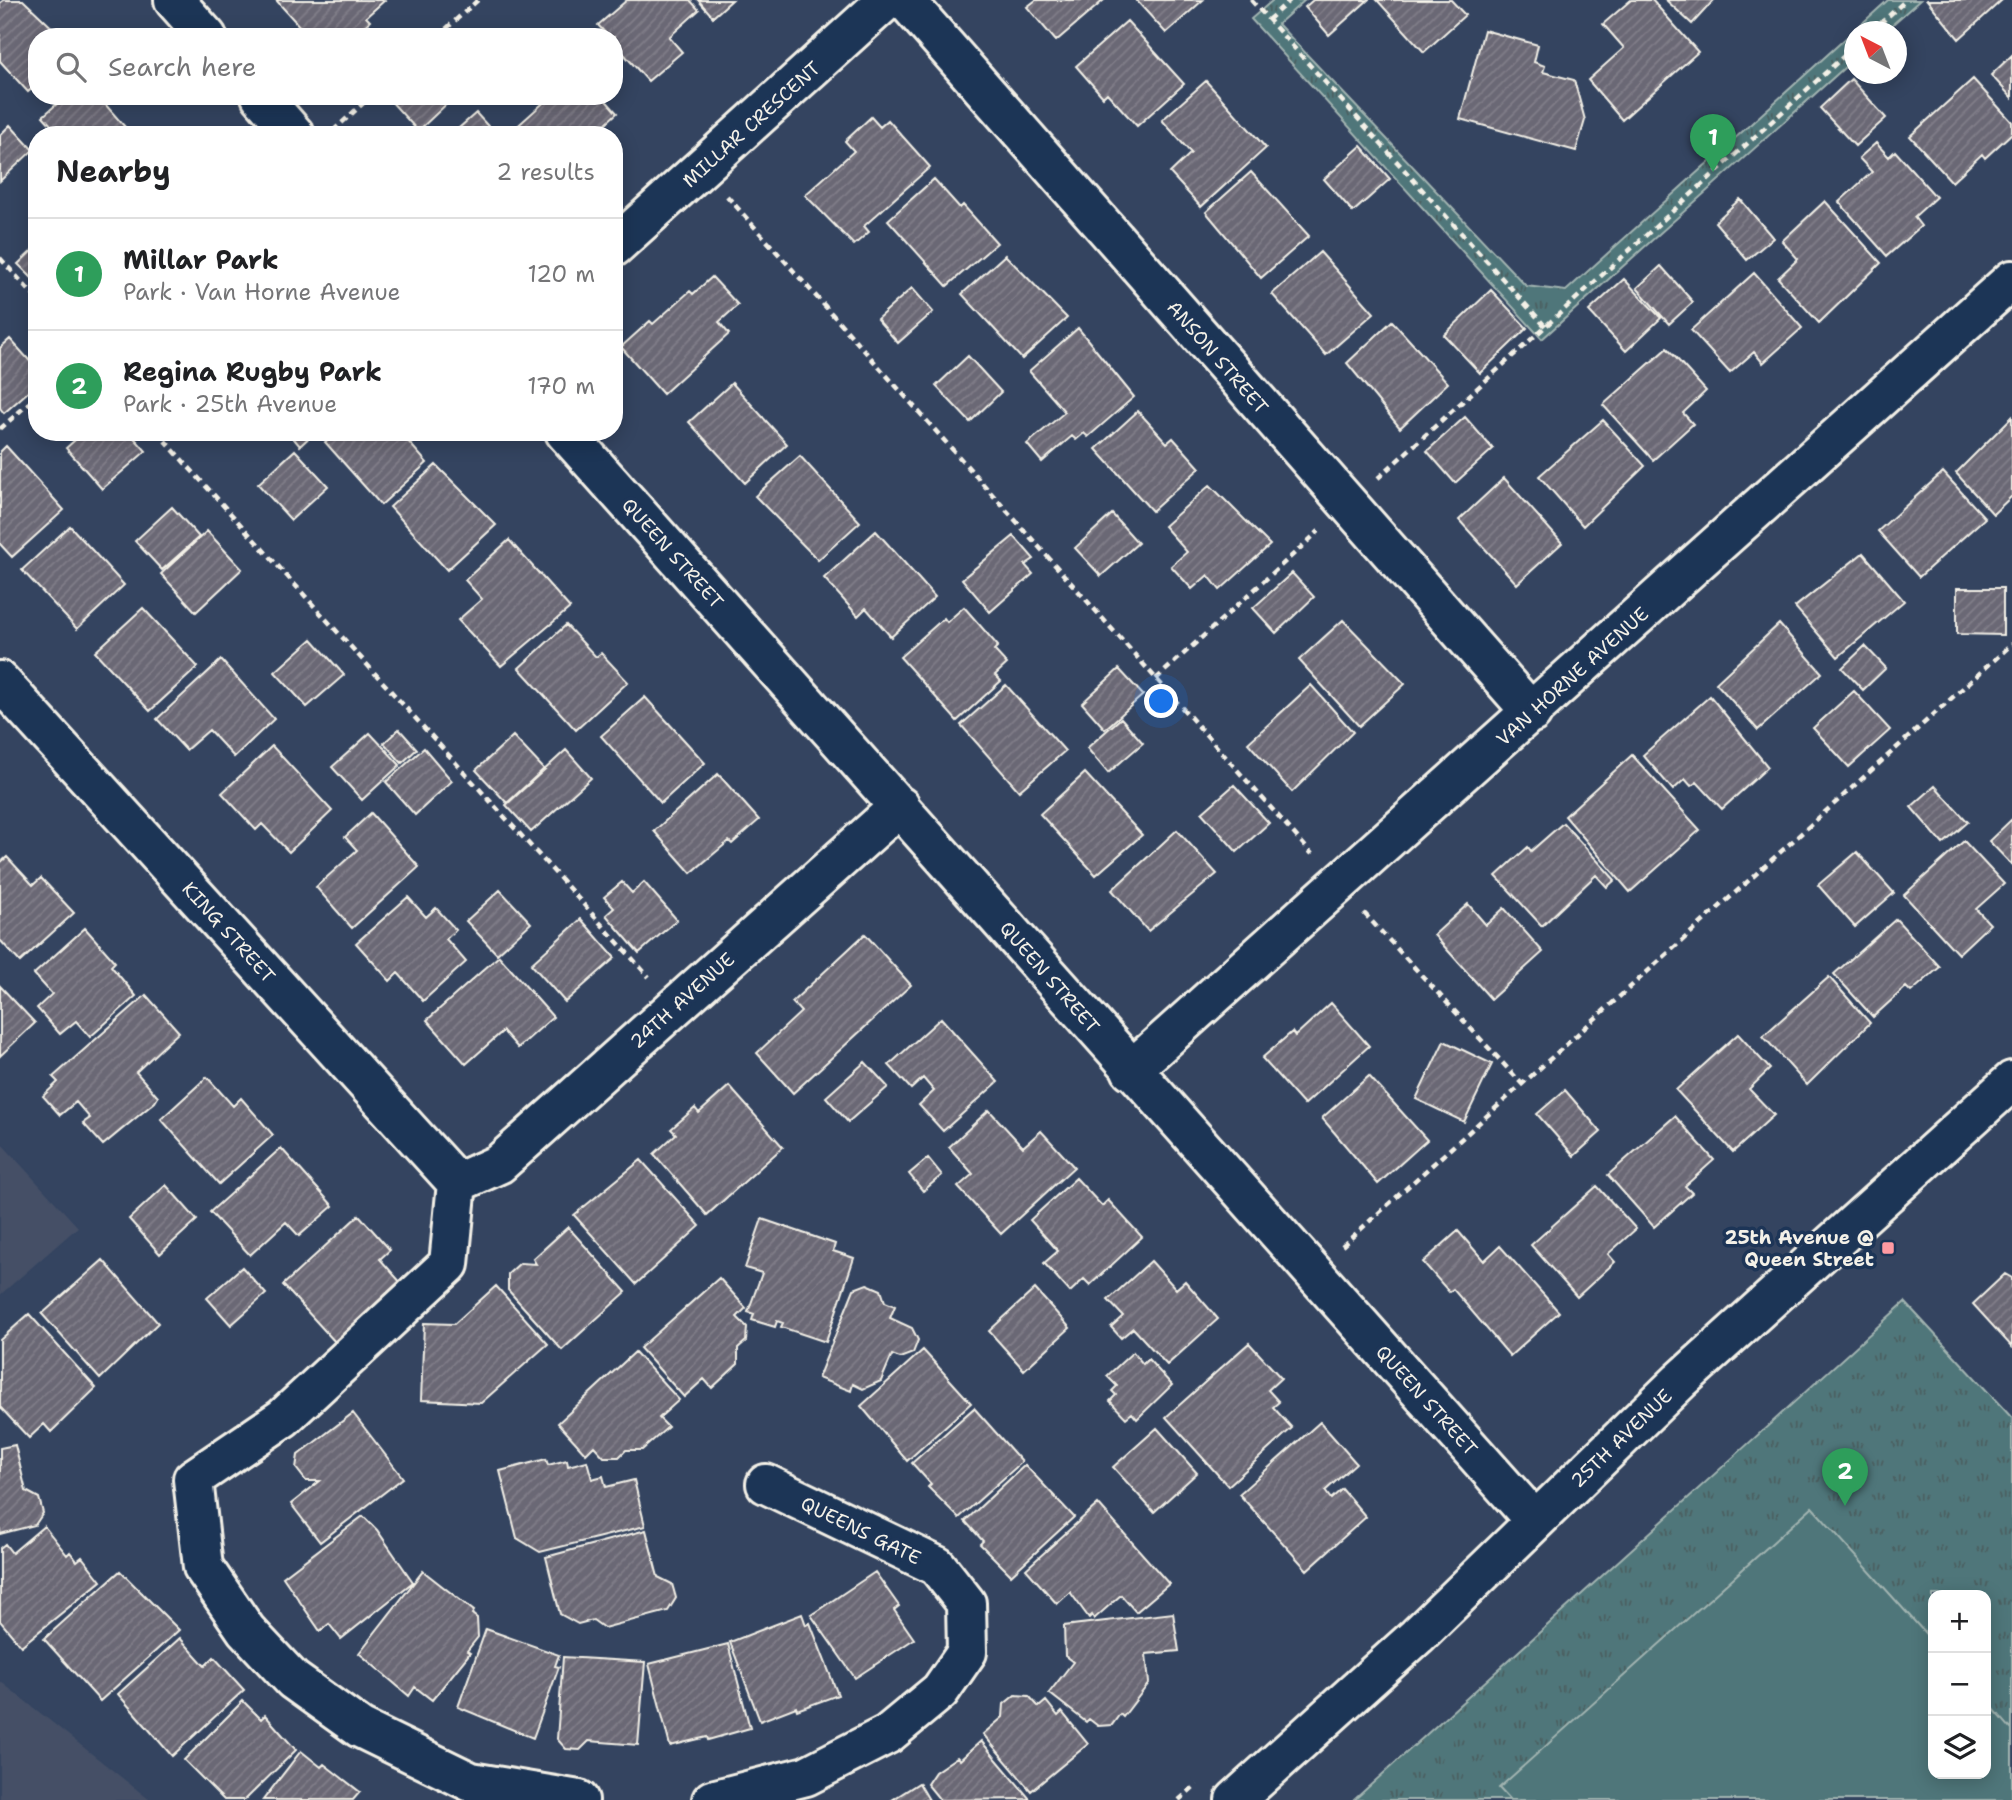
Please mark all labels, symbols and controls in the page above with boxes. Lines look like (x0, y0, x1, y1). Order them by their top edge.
north arrow (1844, 21, 1907, 84)
search box (28, 28, 623, 105)
icon: search (52, 48, 90, 86)
text: Search here (108, 49, 257, 84)
street label: MILLAR CRESCENT (677, 56, 826, 193)
pin: 1 (1690, 114, 1736, 172)
text: Nearby (56, 151, 171, 192)
text: 2 results (496, 157, 595, 187)
text: Millar Park (123, 242, 279, 277)
text: 1 (74, 259, 84, 289)
text: 120 m (527, 259, 595, 289)
text: Park · Van Horne Avenue (123, 277, 401, 307)
street label: ANSON STREET (1161, 295, 1274, 420)
text: Regina Rugby Park (123, 354, 382, 389)
text: 2 (71, 371, 87, 401)
text: 170 m (527, 371, 595, 401)
text: Park · 25th Avenue (123, 389, 337, 419)
street label: QUEEN STREET (616, 493, 729, 614)
street label: VAN HORNE AVENUE (1491, 601, 1654, 751)
your location (1144, 684, 1178, 718)
street label: KING STREET (177, 877, 281, 988)
street label: QUEEN STREET (994, 916, 1105, 1039)
street label: 24TH AVENUE (625, 947, 740, 1054)
place label: 25th Avenue @ Queen Street (1724, 1225, 1874, 1272)
marker: 25th Avenue @ Queen Street (1880, 1240, 1896, 1256)
street label: QUEEN STREET (1370, 1340, 1483, 1461)
street label: 25TH AVENUE (1565, 1384, 1677, 1493)
pin: 2 (1822, 1448, 1868, 1506)
street label: QUEENS GATE (797, 1491, 925, 1570)
map controls (1928, 1590, 1991, 1779)
button: + (1928, 1590, 1991, 1653)
button: − (1928, 1653, 1991, 1716)
button: layers (1928, 1716, 1991, 1779)

